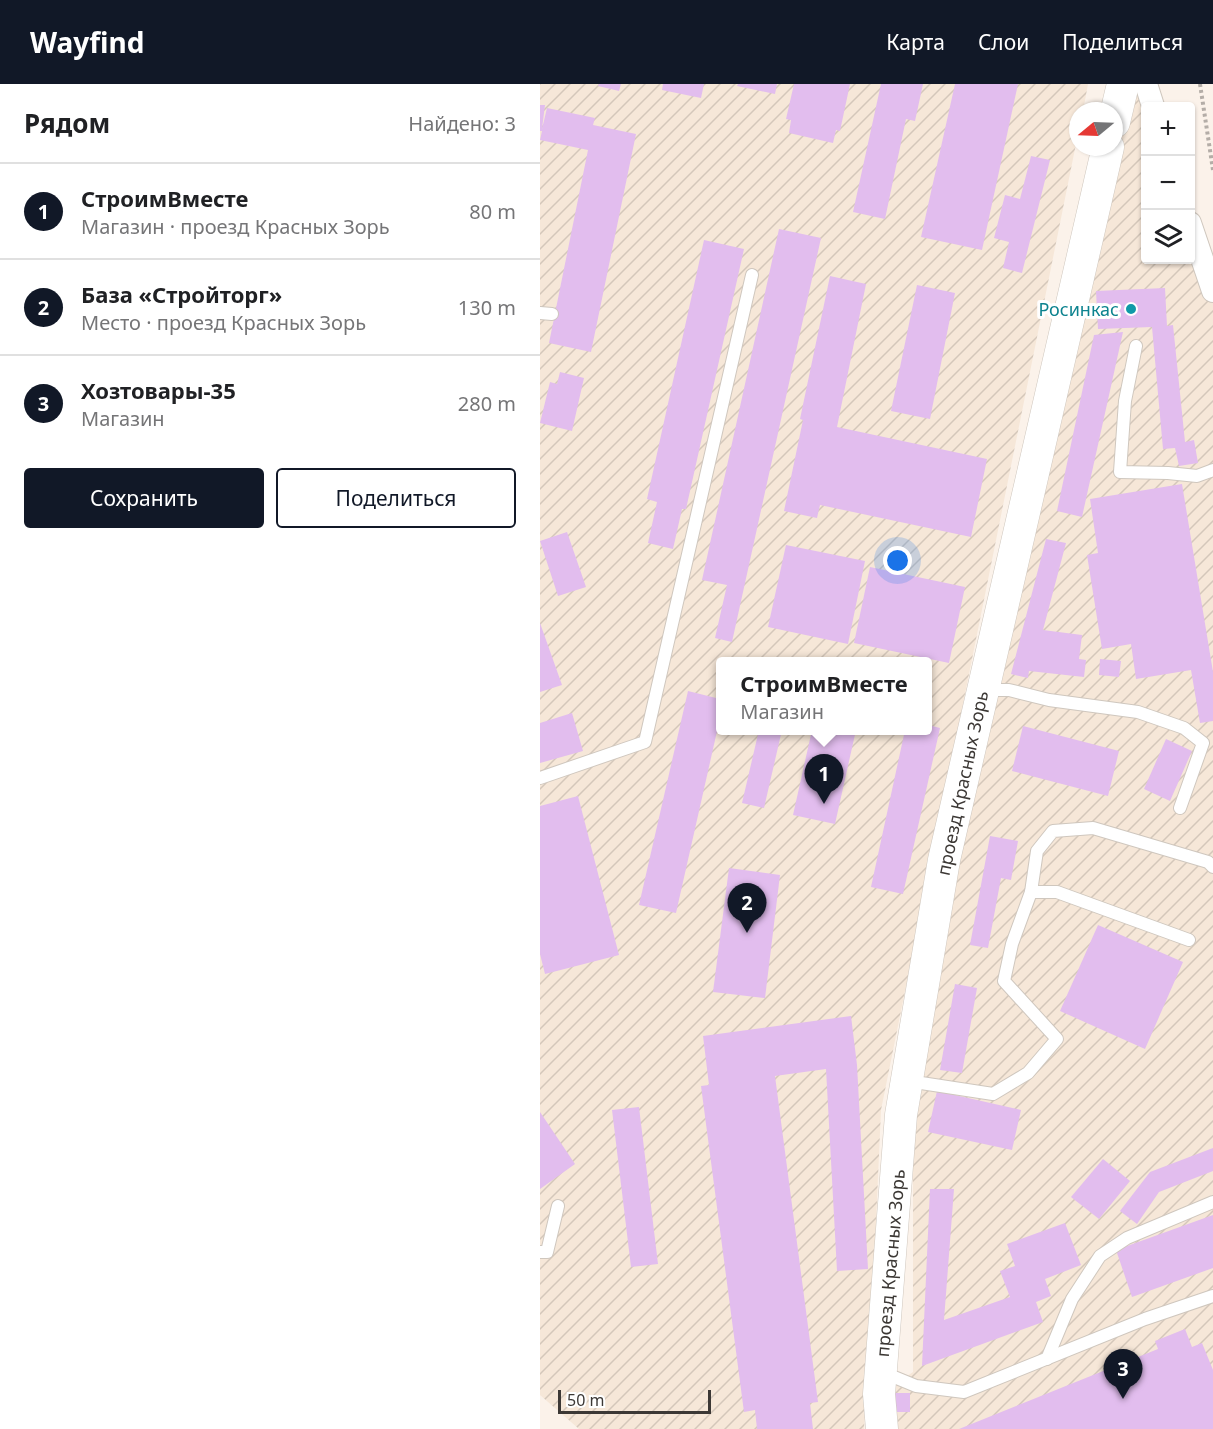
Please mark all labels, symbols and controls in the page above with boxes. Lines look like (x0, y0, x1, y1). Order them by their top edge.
text: Wayfind (30, 23, 144, 61)
text: Карта (886, 28, 945, 56)
text: Слои (978, 28, 1029, 56)
text: Поделиться (1062, 28, 1183, 56)
north arrow (1069, 102, 1123, 156)
map controls (1141, 102, 1195, 264)
button: + (1141, 102, 1195, 156)
text: Рядом (24, 105, 110, 141)
text: Найдено: 3 (408, 110, 516, 137)
button: − (1141, 156, 1195, 210)
text: СтроимВместе (81, 183, 248, 213)
text: 1 (38, 198, 49, 225)
text: 80 m (469, 198, 516, 225)
button: layers (1141, 210, 1195, 264)
text: Магазин · проезд Красных Зорь (81, 213, 390, 240)
text: База «Стройторг» (81, 279, 282, 309)
text: 2 (38, 294, 49, 321)
text: 130 m (458, 294, 516, 321)
place label: Росинкас (1038, 297, 1119, 321)
marker: Росинкас (1124, 302, 1138, 316)
text: Место · проезд Красных Зорь (81, 309, 366, 336)
text: Хозтовары-35 (81, 375, 236, 405)
text: 3 (38, 390, 49, 417)
text: 280 m (458, 390, 516, 417)
text: Магазин (81, 405, 165, 432)
button: Сохранить (24, 468, 264, 528)
button: Поделиться (276, 468, 516, 528)
your location (883, 546, 912, 575)
popup (716, 657, 932, 735)
text: СтроимВместе (740, 668, 908, 698)
street label: проезд Красных Зорь (931, 688, 993, 878)
text: Магазин (740, 698, 824, 725)
pin: 1 (804, 754, 844, 804)
pin: 2 (728, 884, 766, 933)
street label: проезд Красных Зорь (870, 1168, 910, 1358)
pin: 3 (1104, 1350, 1142, 1399)
scale bar (558, 1387, 711, 1414)
text: 50 m (567, 1389, 604, 1411)

